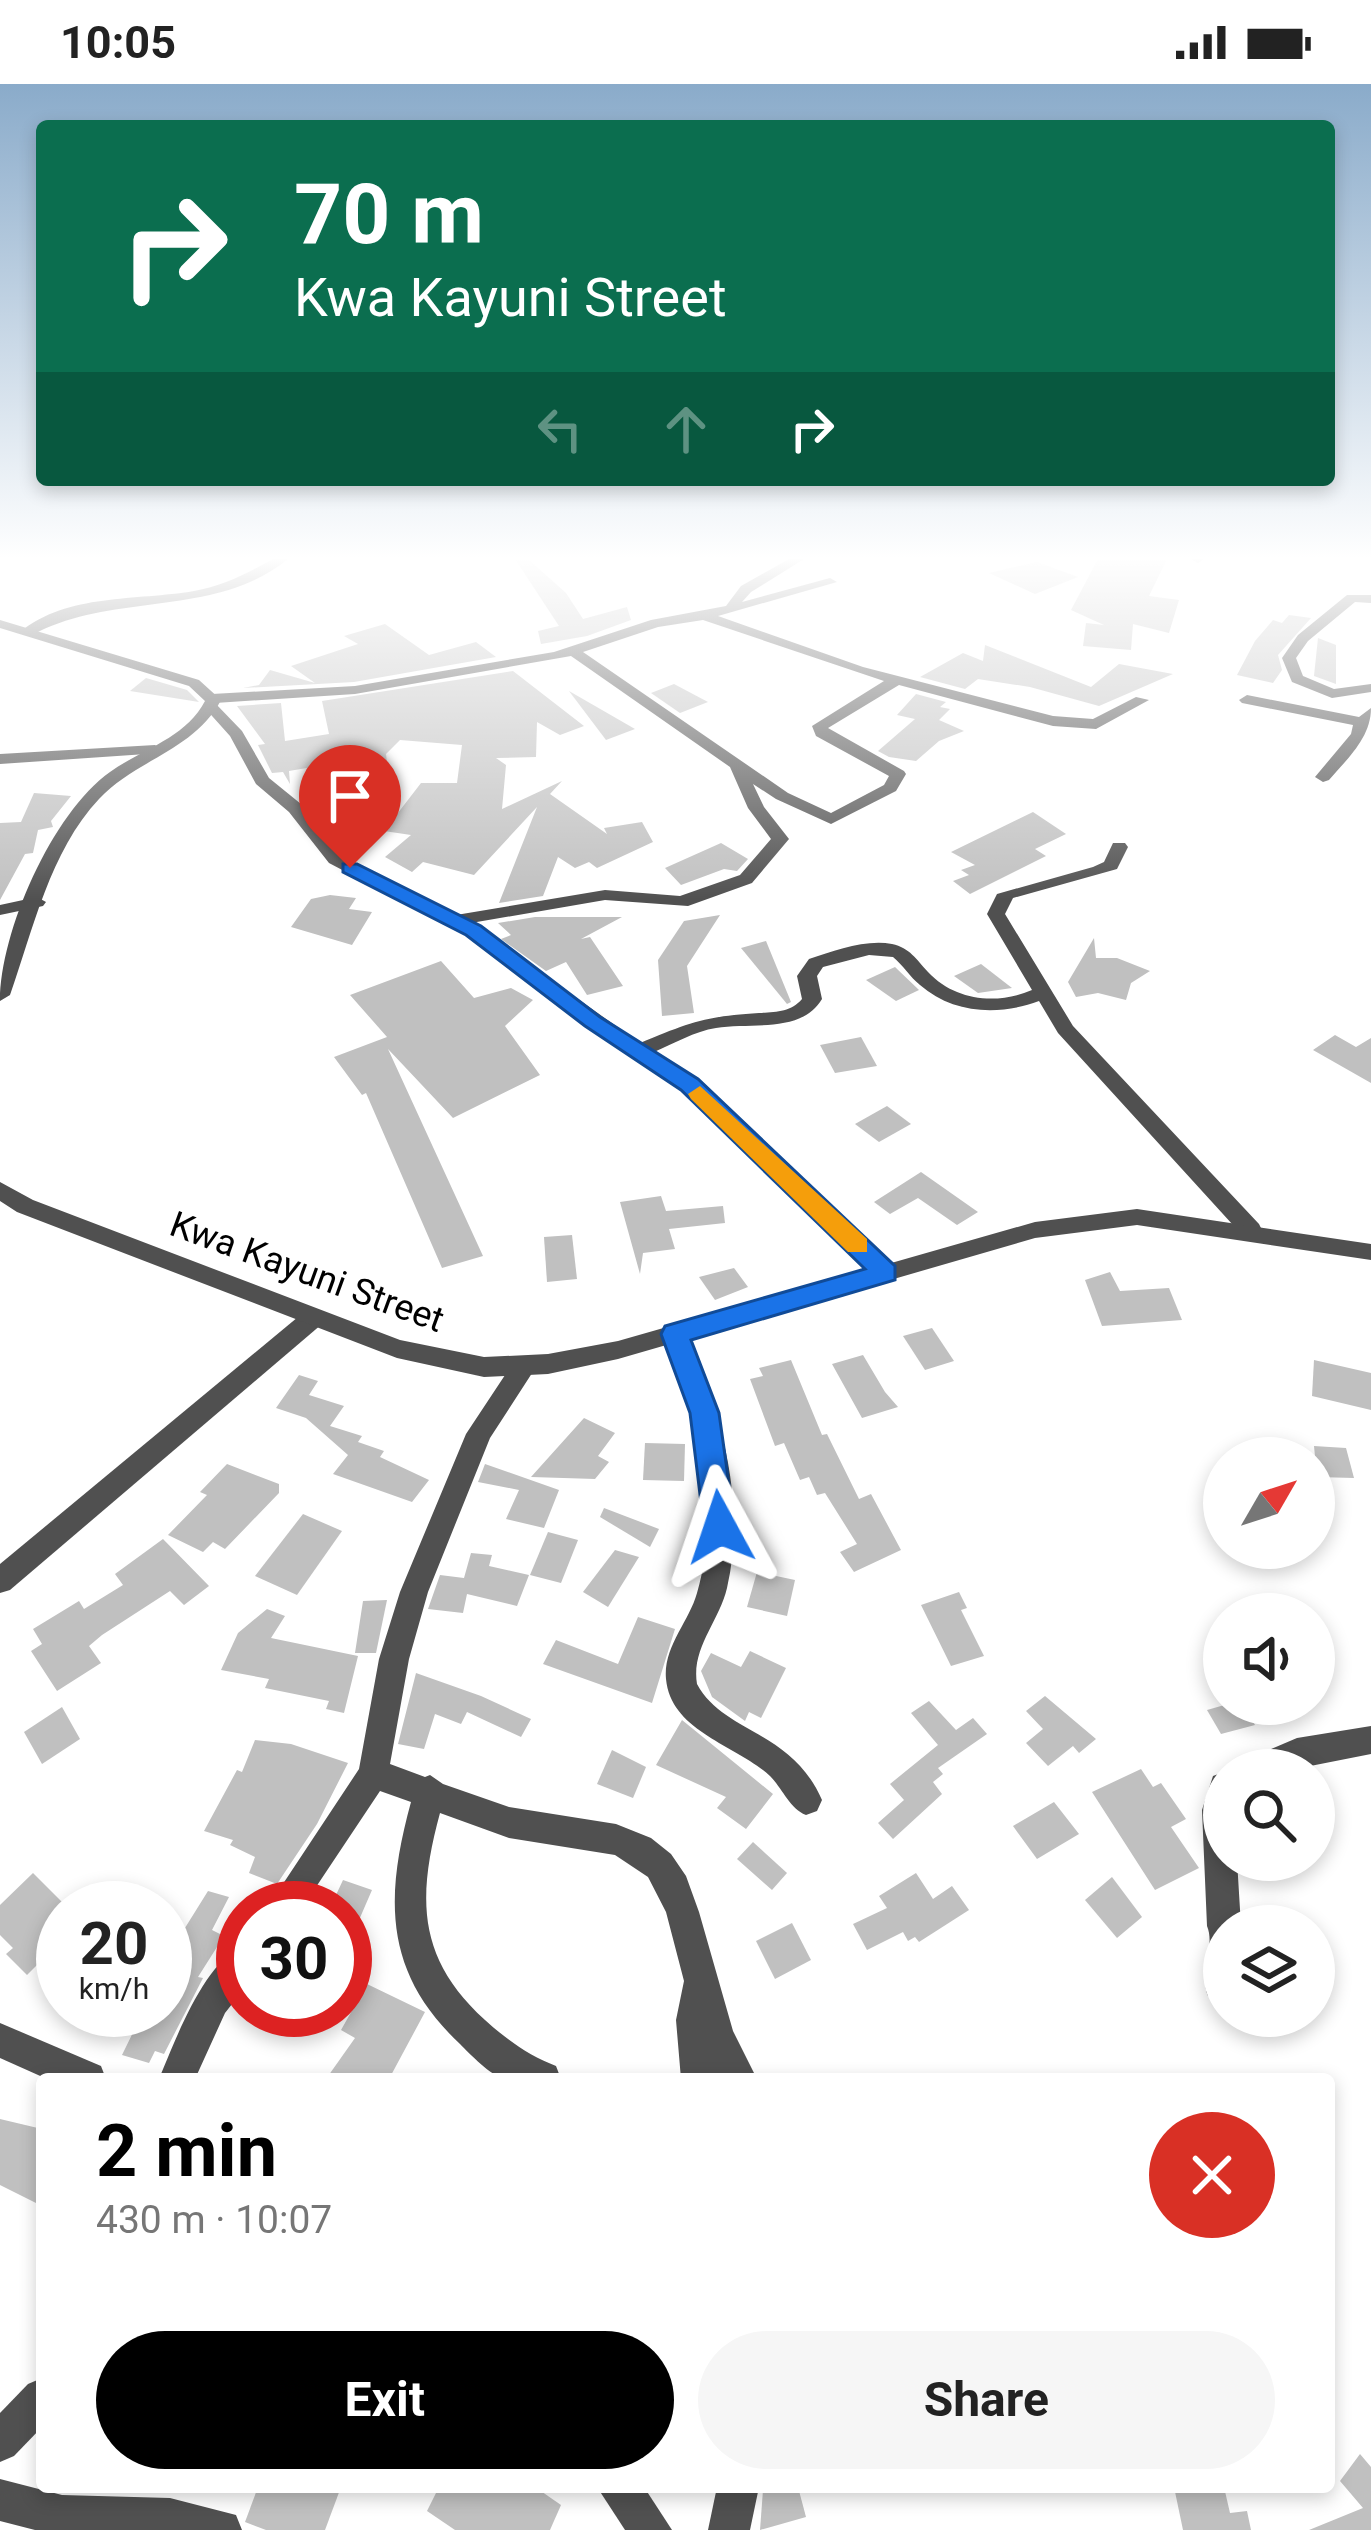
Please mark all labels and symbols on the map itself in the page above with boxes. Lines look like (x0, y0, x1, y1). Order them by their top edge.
pin (299, 745, 401, 868)
street label: Kwa Kayuni Street (164, 1203, 450, 1341)
north arrow (1203, 1437, 1335, 1569)
position arrow (657, 1464, 783, 1590)
speed limit sign: 30 (216, 1881, 372, 2037)

